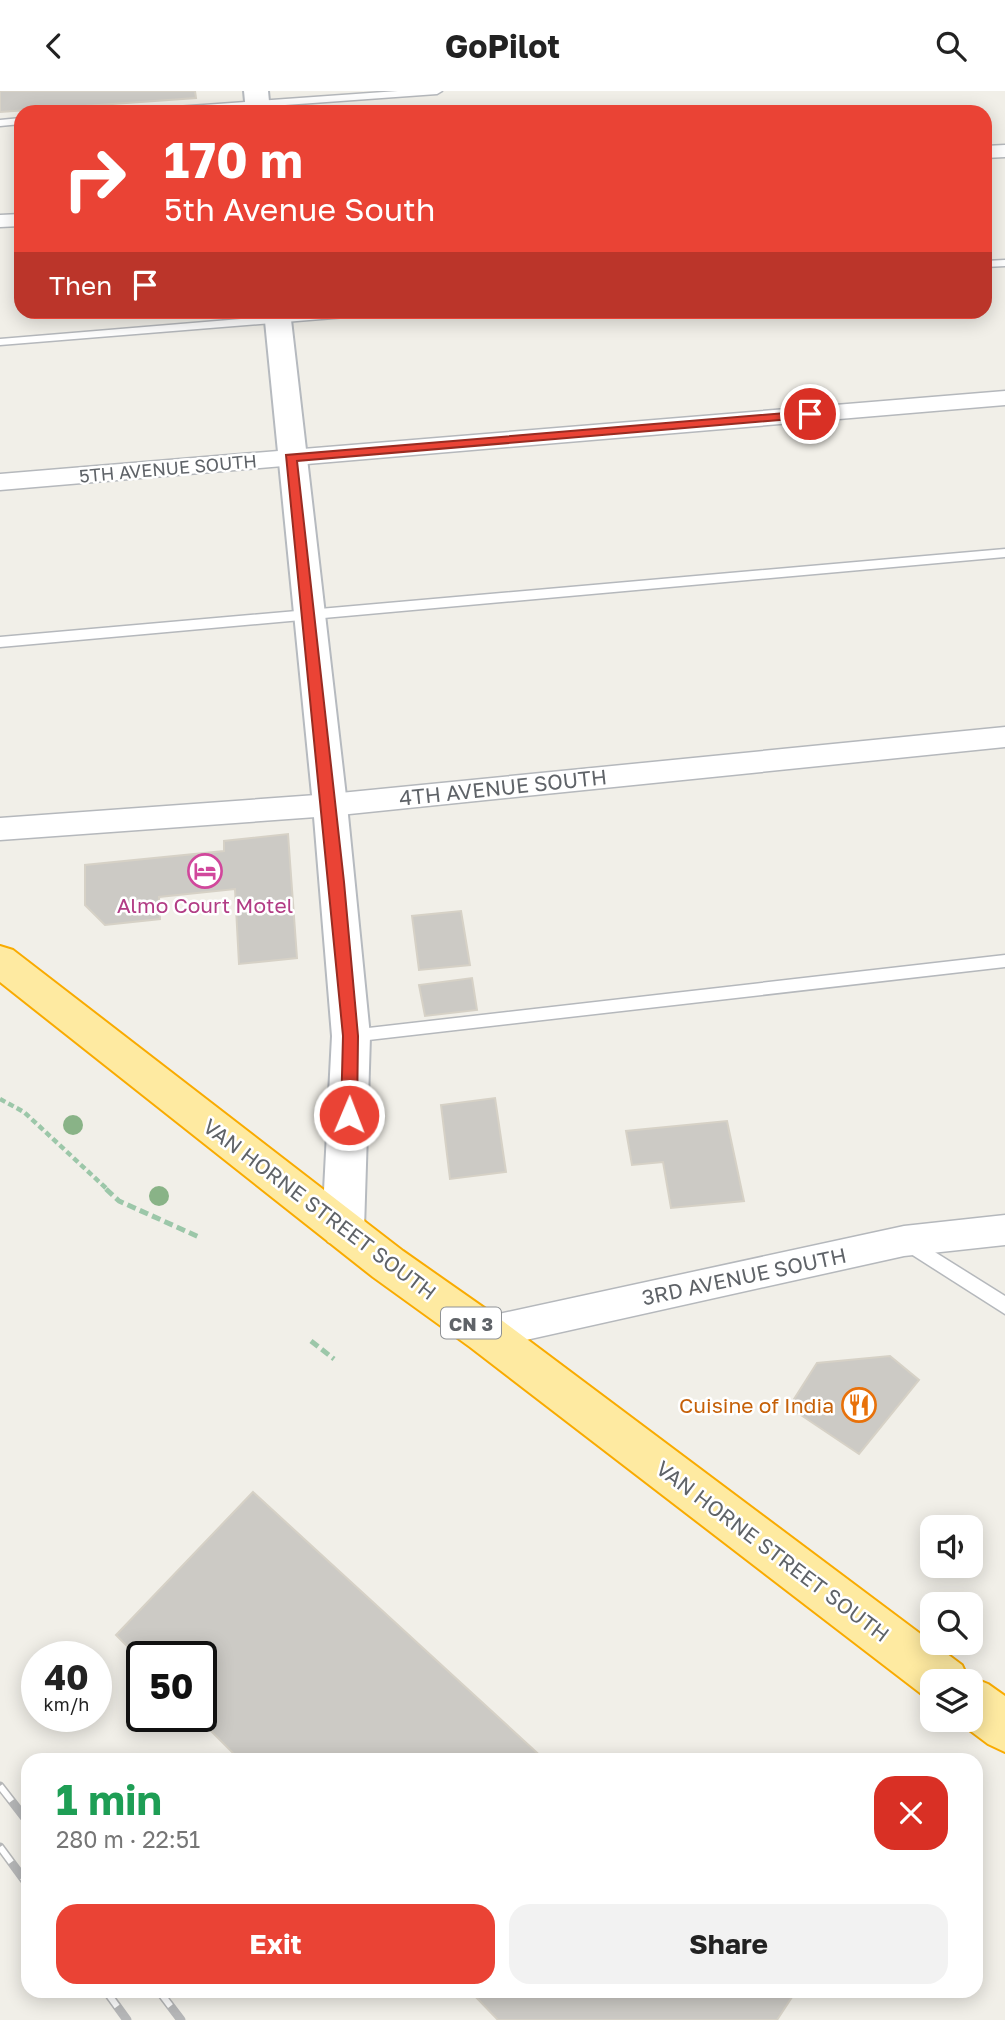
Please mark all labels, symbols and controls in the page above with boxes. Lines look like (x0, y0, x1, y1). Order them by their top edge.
icon: back (35, 27, 73, 65)
text: GoPilot (445, 27, 560, 65)
icon: search (932, 27, 970, 65)
text: 170 m (164, 130, 303, 189)
icon: right (49, 133, 140, 224)
text: 5th Avenue South (164, 190, 436, 228)
icon: arrive (126, 266, 164, 304)
text: Then (49, 270, 112, 301)
pin (780, 384, 840, 444)
icon: arrive (791, 395, 829, 433)
street label: 5TH AVENUE SOUTH (78, 449, 258, 487)
street label: 4TH AVENUE SOUTH (398, 763, 608, 811)
hotel icon: Almo Court Motel (186, 852, 224, 890)
place label: Almo Court Motel (117, 892, 293, 918)
position arrow (312, 1078, 386, 1152)
street label: VAN HORNE STREET SOUTH (198, 1113, 442, 1305)
street label: 3RD AVENUE SOUTH (639, 1242, 849, 1310)
road number: CN 3 (441, 1307, 501, 1339)
restaurant icon: Cuisine of India (840, 1386, 878, 1424)
place label: Cuisine of India (679, 1392, 834, 1418)
street label: VAN HORNE STREET SOUTH (651, 1455, 895, 1647)
map controls (920, 1515, 983, 1732)
button: sound (920, 1515, 983, 1578)
button: search (920, 1592, 983, 1655)
speed limit sign: 50 (126, 1641, 217, 1732)
text: 40 (44, 1656, 89, 1698)
button: layers (920, 1669, 983, 1732)
text: km/h (44, 1693, 89, 1715)
text: 1 min (56, 1774, 162, 1824)
button: close (874, 1776, 948, 1850)
text: 280 m · 22:51 (56, 1825, 200, 1853)
button: Exit (56, 1904, 495, 1984)
button: Share (509, 1904, 948, 1984)

